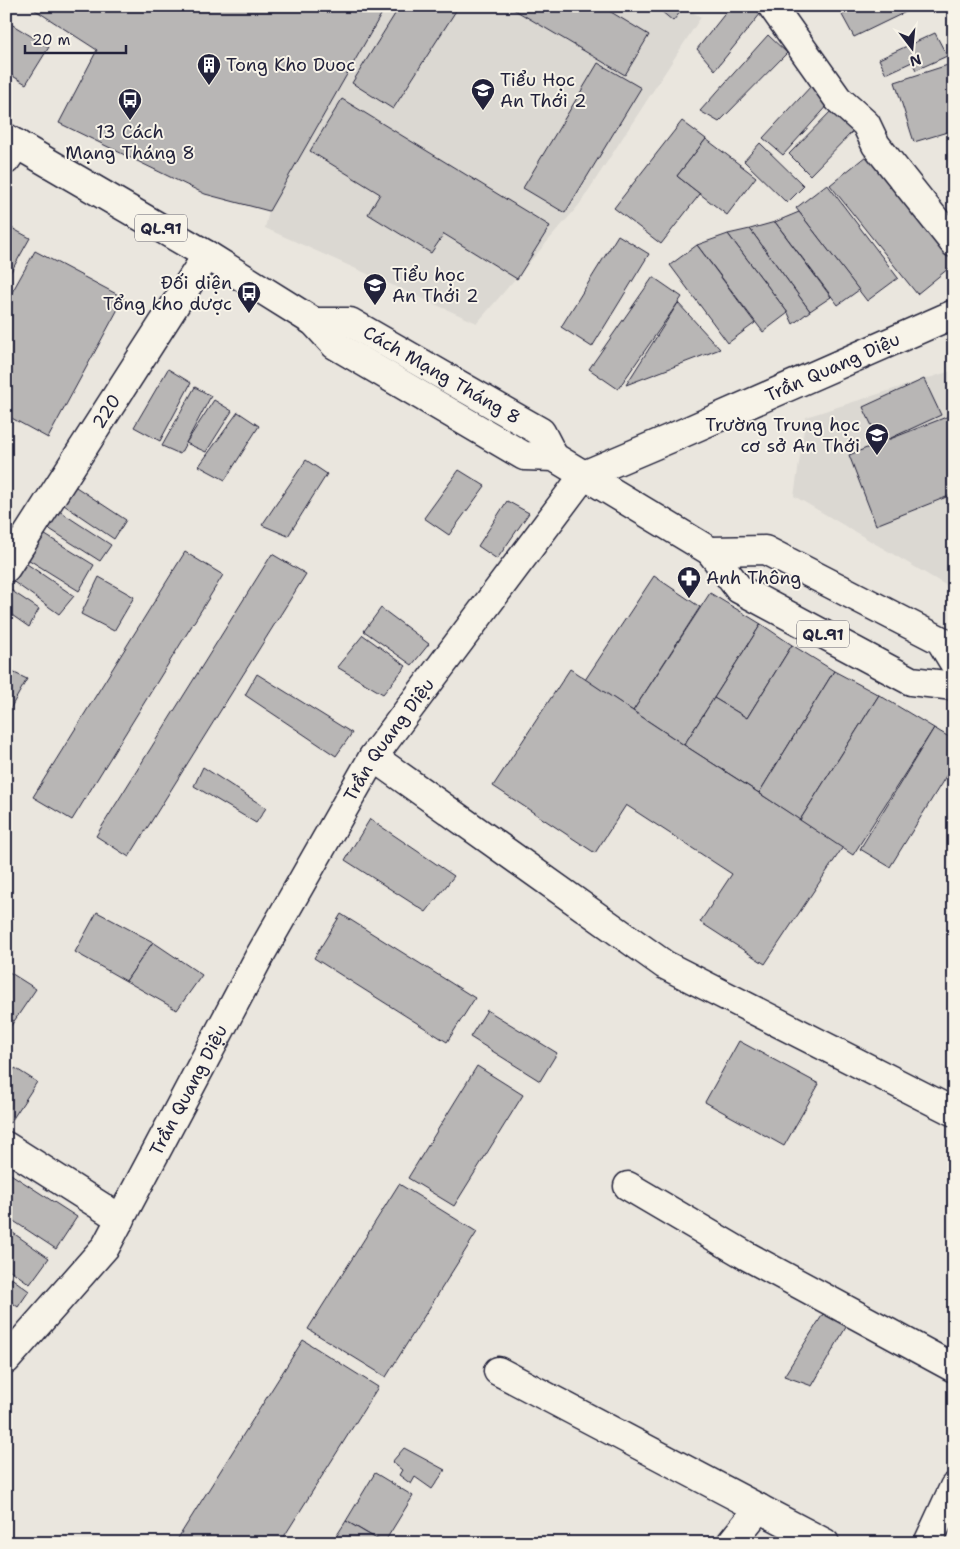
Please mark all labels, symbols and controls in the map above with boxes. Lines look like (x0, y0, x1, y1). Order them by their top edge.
scale bar (25, 22, 126, 54)
north arrow (888, 22, 938, 72)
text: 20 m (32, 30, 71, 50)
text: N (908, 50, 923, 71)
building icon: Tong Kho Duoc (196, 52, 222, 86)
place label: Tong Kho Duoc (226, 53, 355, 77)
place label: Tiểu Học An Thới 2 (500, 68, 586, 113)
school or university icon: Tiểu Học An Thới 2 (470, 77, 496, 111)
bus stop icon: 13 Cách Mạng Tháng 8 (117, 87, 143, 121)
place label: 13 Cách Mạng Tháng 8 (65, 120, 195, 165)
road number: QL.91 (135, 214, 187, 242)
place label: Tiểu học An Thới 2 (392, 263, 478, 308)
place label: Đối diện Tổng kho dược (103, 271, 232, 316)
school or university icon: Tiểu học An Thới 2 (362, 272, 388, 306)
bus stop icon: Đối diện Tổng kho dược (236, 280, 262, 314)
street label: Cách Mạng Tháng 8 (359, 320, 525, 430)
street label: Trần Quang Diệu (761, 327, 904, 407)
street label: 220 (87, 390, 126, 433)
place label: Trường Trung học cơ sở An Thới (705, 413, 860, 458)
school or university icon: Trường Trung học cơ sở An Thới (864, 422, 890, 456)
pharmacy icon: Anh Thông (676, 565, 702, 599)
place label: Anh Thông (706, 566, 801, 590)
road number: QL.91 (797, 620, 849, 648)
street label: Trần Quang Diệu (338, 673, 440, 806)
street label: Trần Quang Diệu (144, 1020, 233, 1160)

